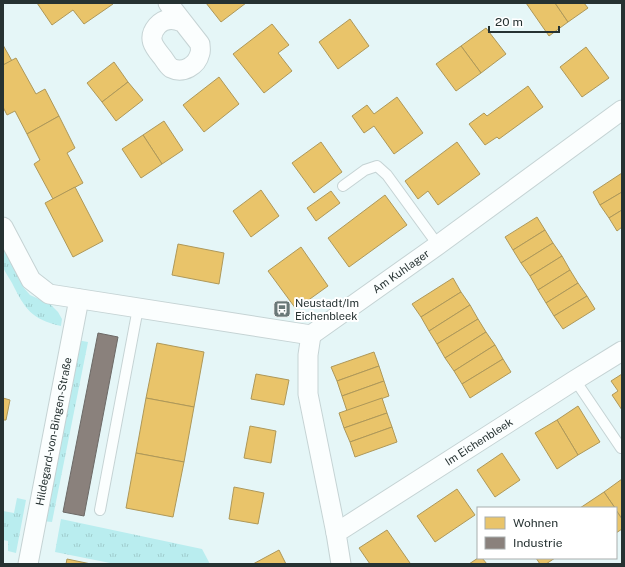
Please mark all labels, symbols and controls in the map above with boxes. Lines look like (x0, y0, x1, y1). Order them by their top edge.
scale bar (489, 8, 559, 34)
text: 20 m (495, 15, 523, 29)
street label: Am Kuhlager (370, 247, 431, 296)
place label: Neustadt/Im Eichenbleek (295, 297, 359, 322)
bus stop icon: Neustadt/Im Eichenbleek (272, 299, 292, 319)
street label: Hildegard-von-Bingen-Straße (33, 356, 74, 507)
street label: Im Eichenbleek (443, 416, 515, 468)
legend (477, 507, 617, 559)
text: Wohnen (513, 516, 558, 530)
text: Industrie (513, 536, 563, 550)

